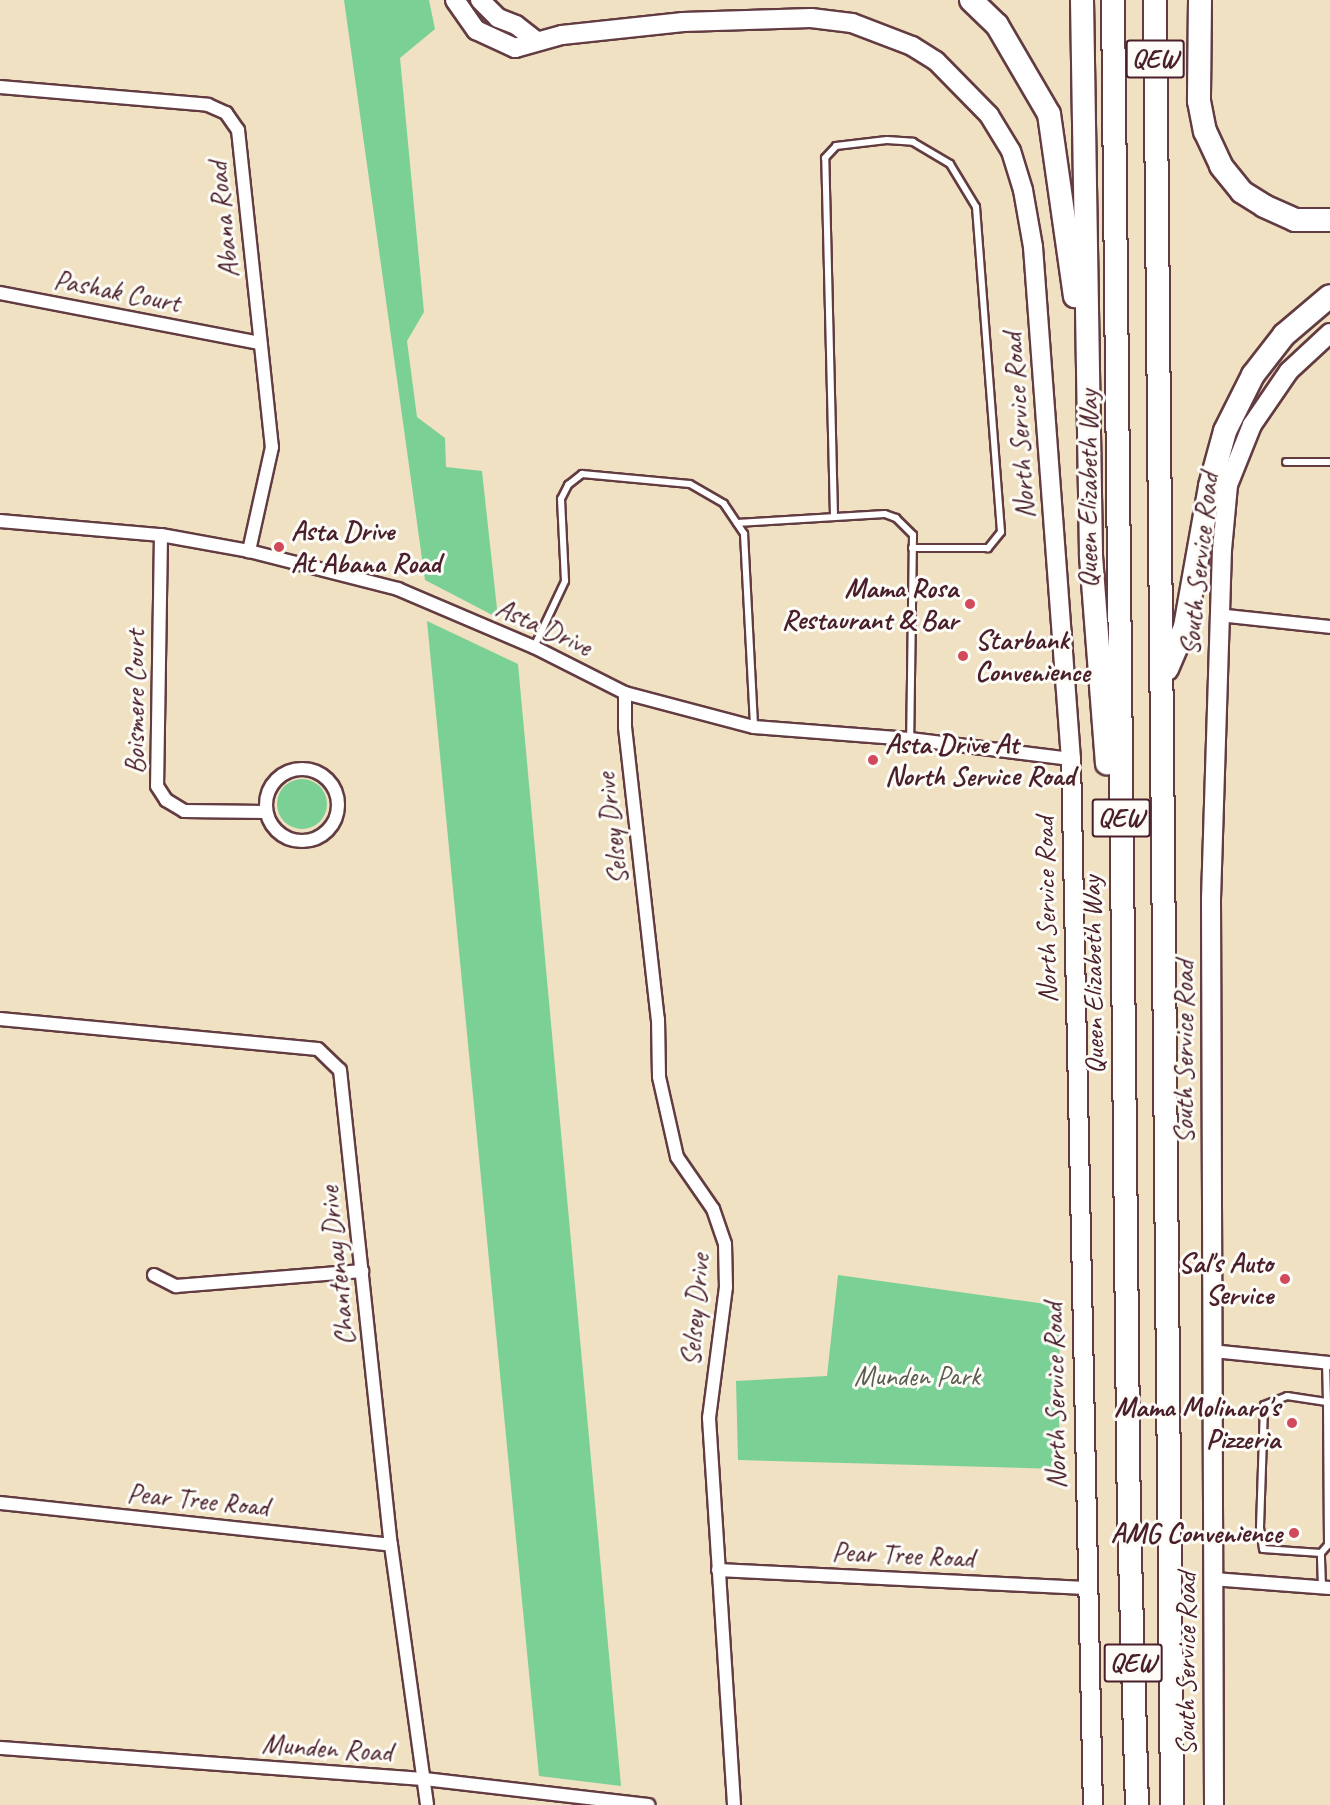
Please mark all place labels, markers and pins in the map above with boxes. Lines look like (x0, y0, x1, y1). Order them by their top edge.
place label: Asta Drive At Abana Road (291, 514, 439, 580)
marker: Asta Drive At Abana Road (272, 540, 286, 554)
place label: Mama Rosa Restaurant & Bar (782, 571, 958, 637)
marker: Mama Rosa Restaurant & Bar (963, 597, 977, 611)
place label: Starbank Convenience (975, 623, 1090, 689)
marker: Starbank Convenience (956, 649, 970, 663)
place label: Asta Drive At North Service Road (885, 727, 1074, 793)
marker: Asta Drive At North Service Road (866, 753, 880, 767)
place label: Sal's Auto Service (1178, 1246, 1273, 1312)
marker: Sal's Auto Service (1278, 1272, 1292, 1286)
place label: Mama Molinaro's Pizzeria (1114, 1390, 1280, 1456)
marker: Mama Molinaro's Pizzeria (1285, 1416, 1299, 1430)
place label: AMG Convenience (1111, 1516, 1282, 1550)
marker: AMG Convenience (1287, 1526, 1301, 1540)

